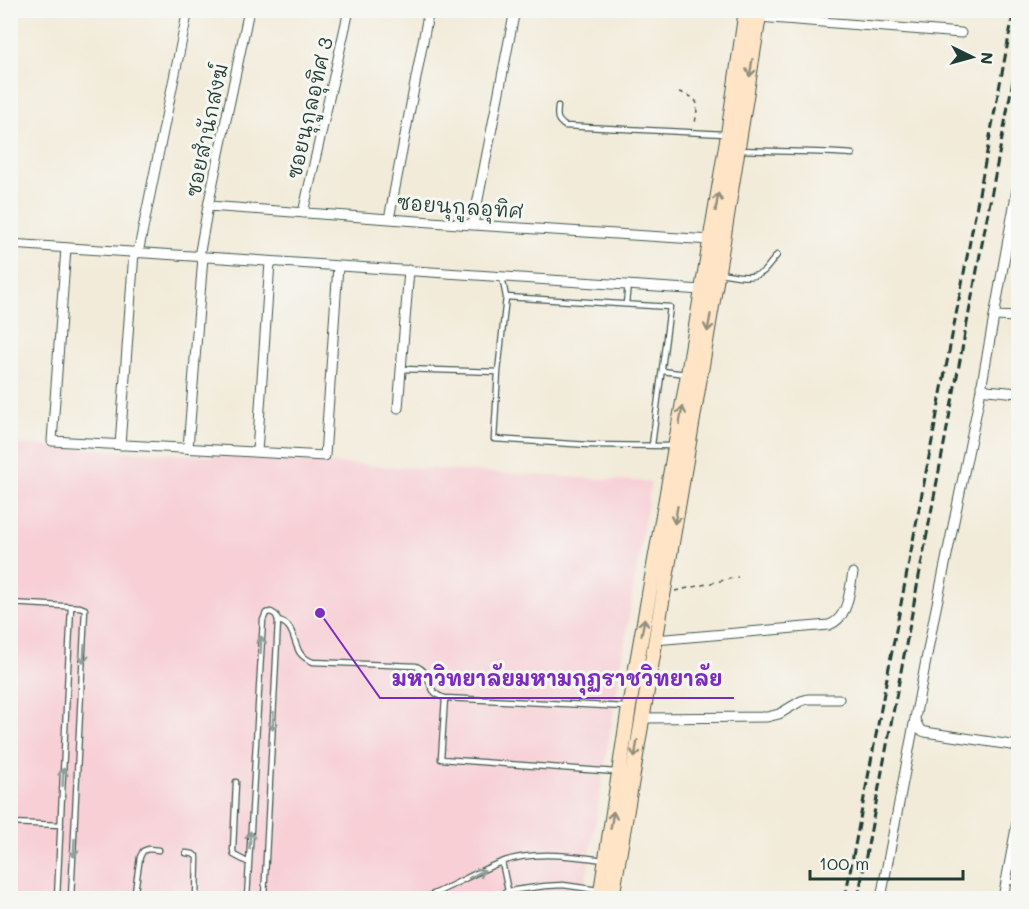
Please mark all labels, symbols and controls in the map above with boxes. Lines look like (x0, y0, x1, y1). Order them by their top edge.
north arrow (942, 27, 1002, 87)
street label: ซอยนุกูลอุทิศ 3 (280, 35, 342, 182)
text: N (976, 51, 998, 65)
one-way arrow (745, 58, 756, 78)
street label: ซอยสำนักสงฆ์ (179, 61, 233, 199)
street label: ซอยนุกูลอุทิศ (396, 189, 524, 227)
one-way arrow (711, 192, 722, 212)
one-way arrow (703, 313, 714, 332)
one-way arrow (676, 406, 687, 425)
one-way arrow (670, 505, 681, 524)
one-way arrow (638, 618, 649, 638)
one-way arrow (256, 636, 267, 656)
one-way arrow (78, 643, 89, 663)
callout: มหาวิทยาลัยมหามกุฏราชวิทยาลัย (380, 659, 734, 698)
text: มหาวิทยาลัยมหามกุฏราชวิทยาลัย (392, 663, 722, 696)
one-way arrow (268, 711, 279, 731)
one-way arrow (631, 738, 642, 758)
one-way arrow (58, 768, 69, 788)
one-way arrow (606, 811, 617, 830)
one-way arrow (245, 831, 256, 851)
one-way arrow (68, 838, 79, 858)
scale bar (810, 843, 963, 881)
text: 100 m (819, 851, 869, 875)
one-way arrow (468, 867, 486, 879)

